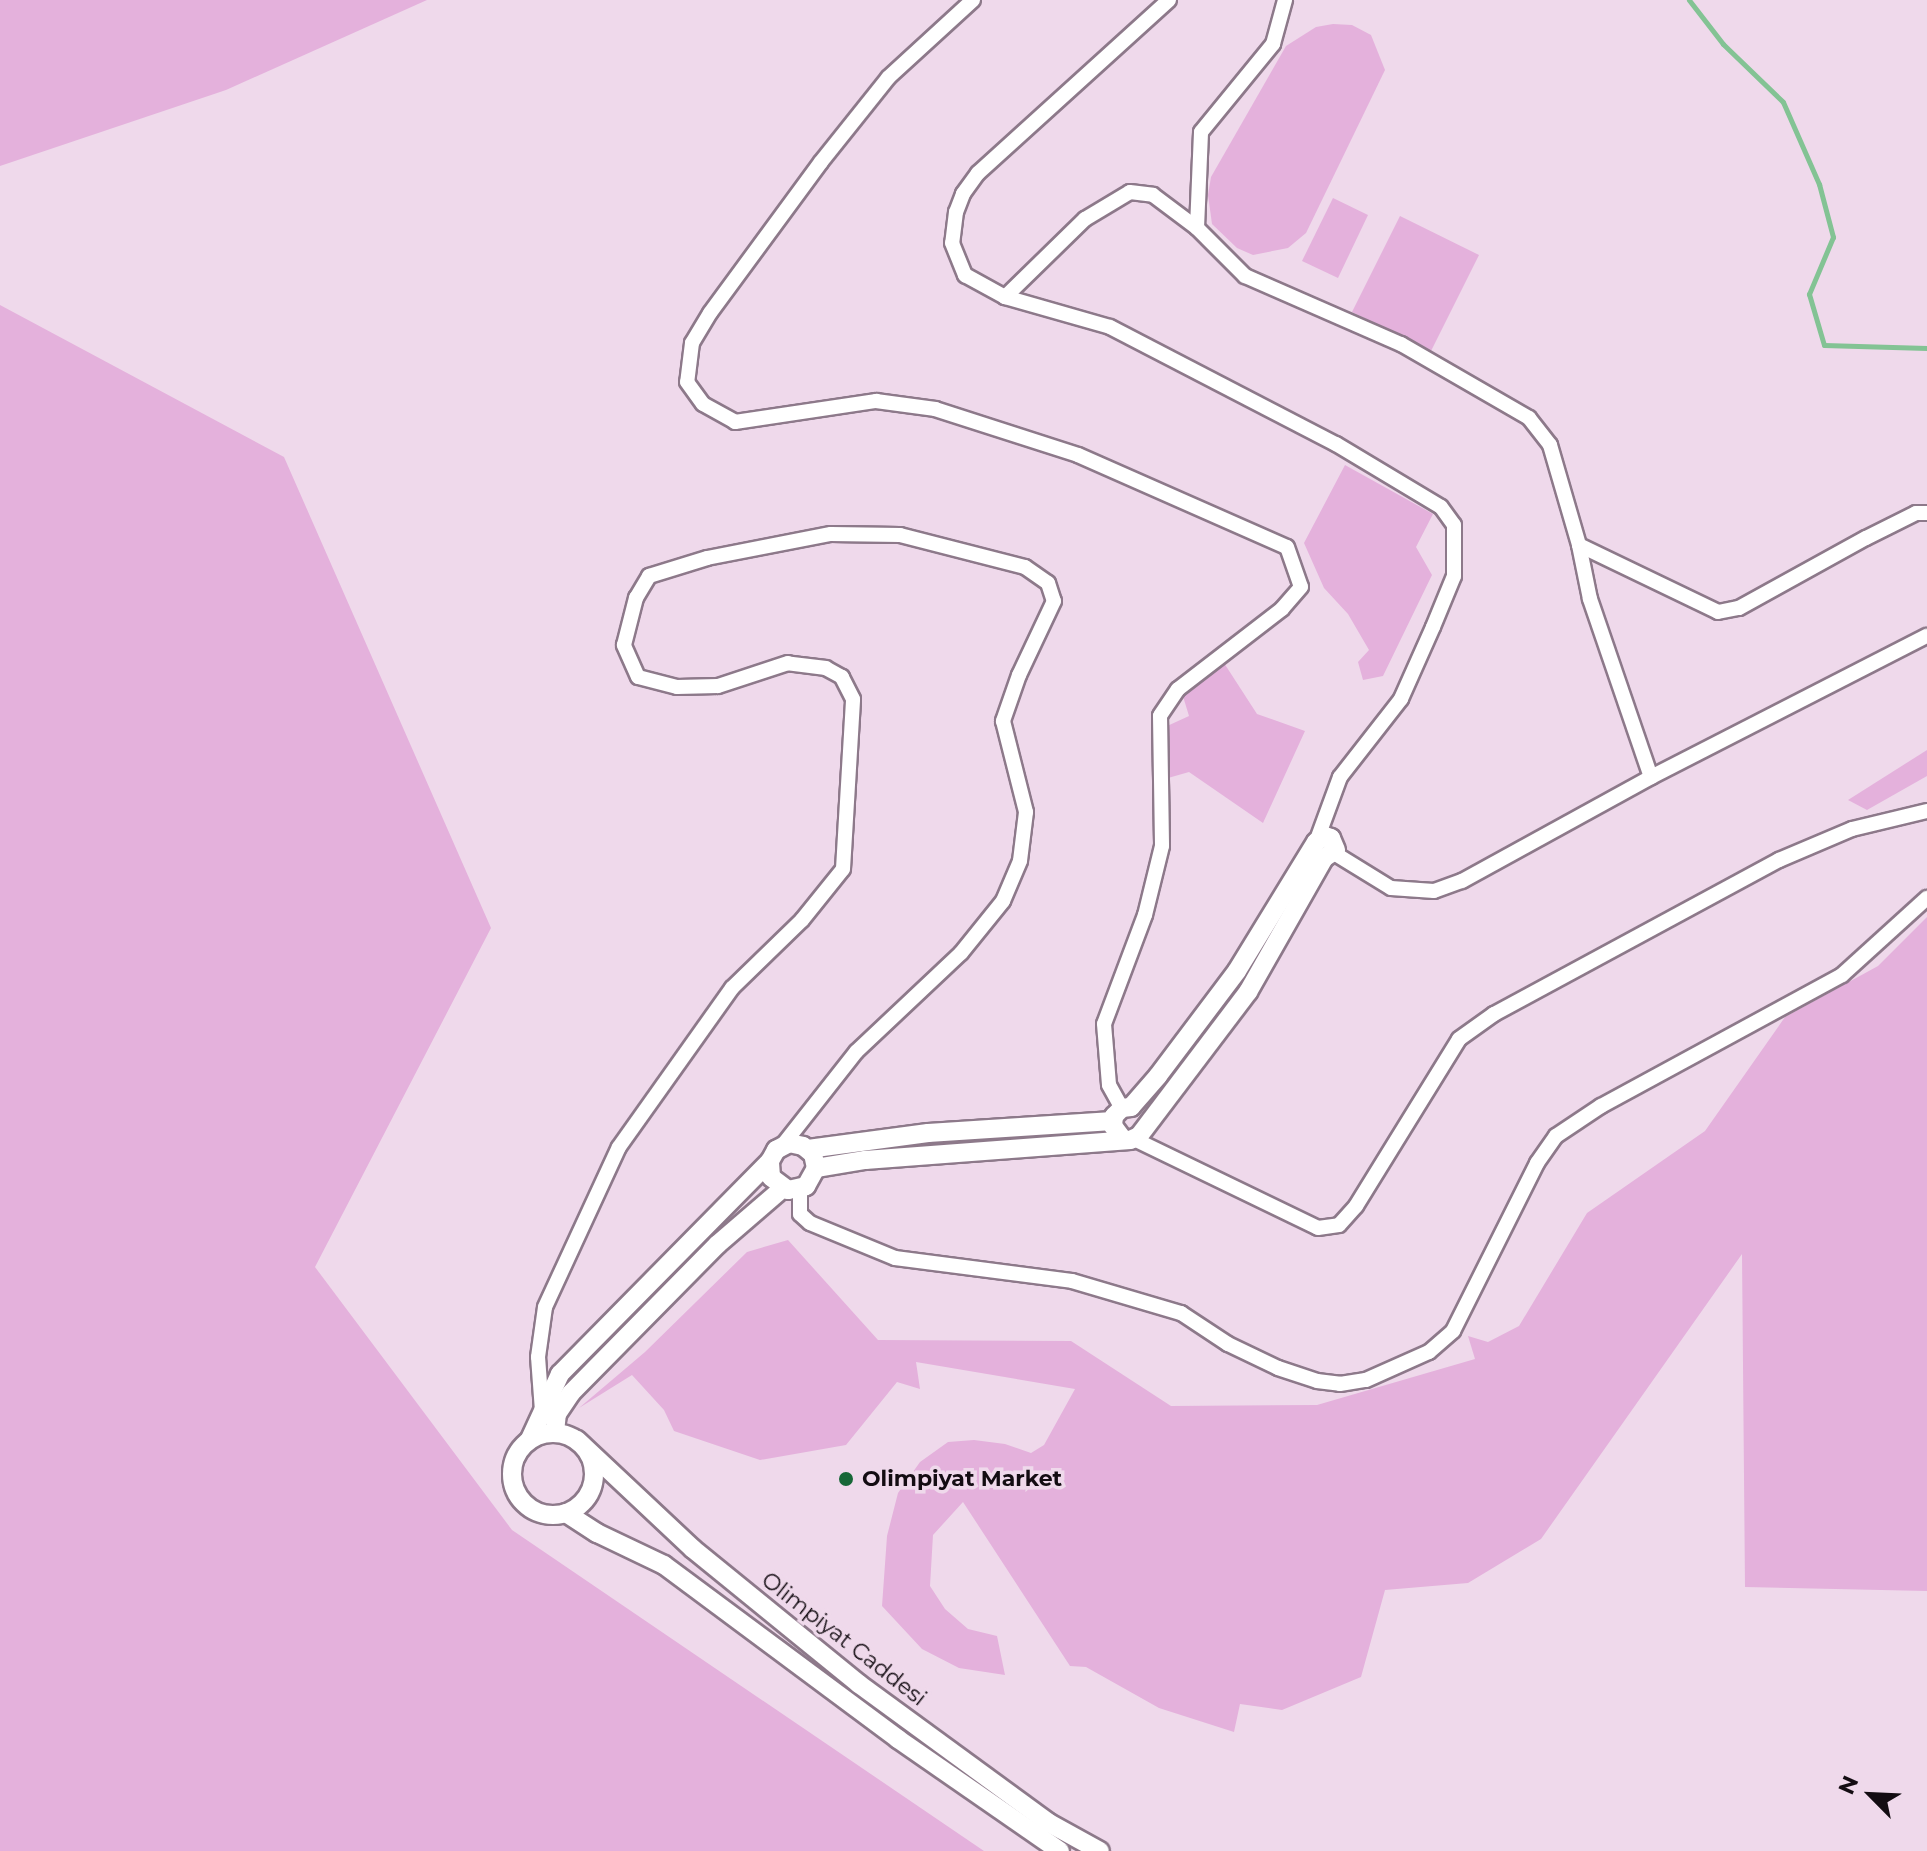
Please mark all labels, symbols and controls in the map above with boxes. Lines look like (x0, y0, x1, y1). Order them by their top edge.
place label: Olimpiyat Market (862, 1466, 1062, 1492)
marker: Olimpiyat Market (837, 1470, 855, 1488)
street label: Olimpiyat Caddesi (756, 1567, 932, 1711)
north arrow (1831, 1755, 1911, 1835)
text: N (1833, 1771, 1865, 1799)

